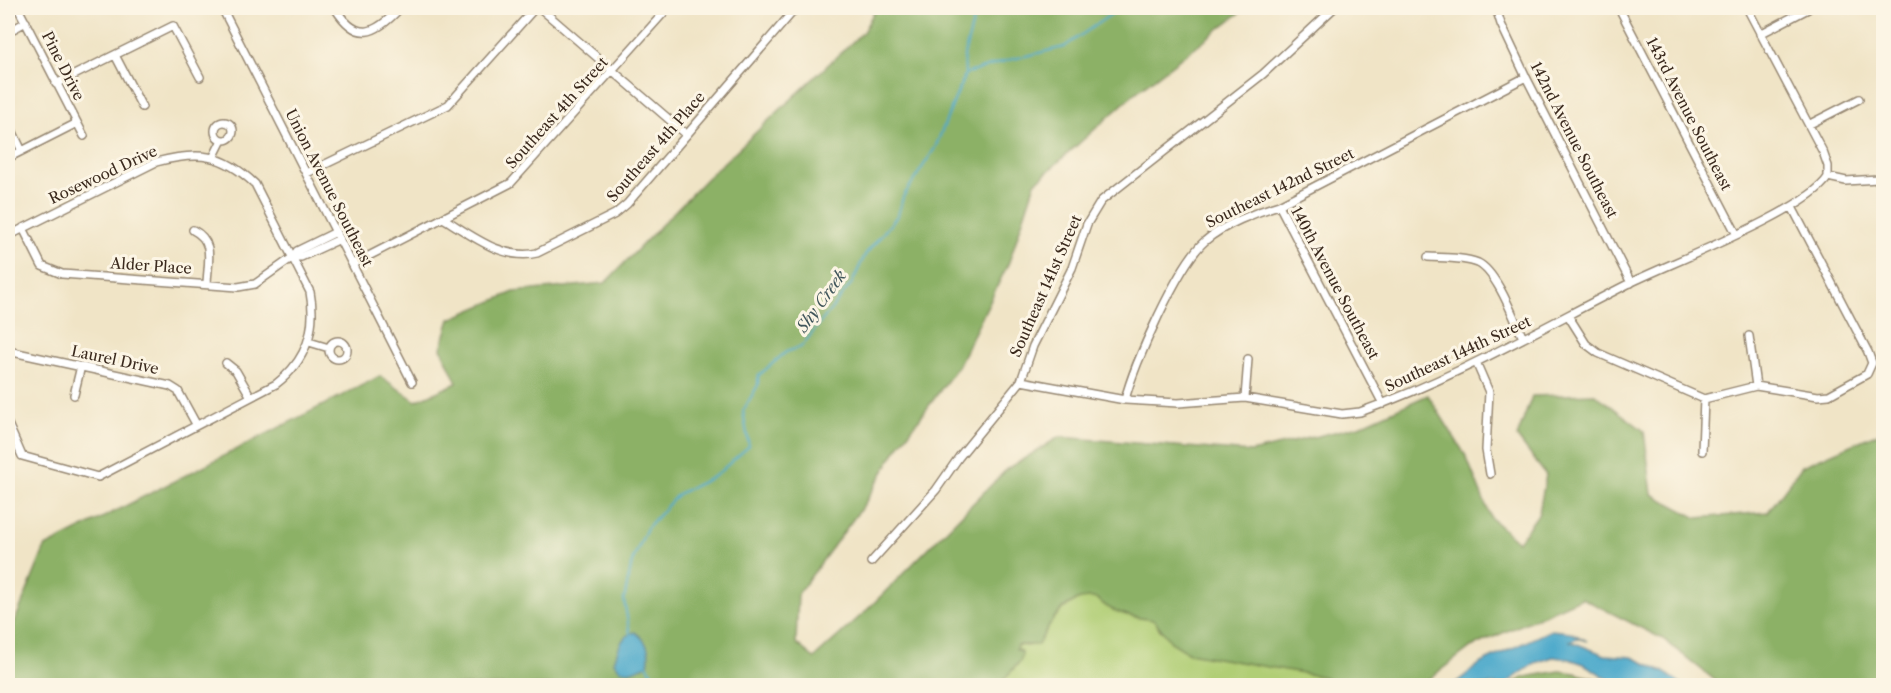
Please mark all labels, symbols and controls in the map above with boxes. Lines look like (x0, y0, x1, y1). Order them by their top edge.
street label: Pine Drive (38, 28, 89, 104)
street label: 143rd Avenue Southeast (1643, 34, 1737, 194)
street label: Southeast 4th Street (501, 52, 612, 173)
street label: 142nd Avenue Southeast (1527, 58, 1622, 222)
street label: Southeast 4th Place (603, 88, 709, 206)
street label: Union Avenue Southeast (281, 106, 378, 270)
street label: Rosewood Drive (46, 141, 160, 208)
street label: Southeast 142nd Street (1202, 143, 1358, 232)
street label: 140th Avenue Southeast (1287, 203, 1384, 363)
street label: Southeast 141st Street (1006, 211, 1086, 360)
street label: Alder Place (109, 253, 192, 278)
water label: Shy Creek (791, 266, 851, 337)
street label: Southeast 144th Street (1382, 311, 1534, 396)
street label: Laurel Drive (70, 341, 161, 378)

